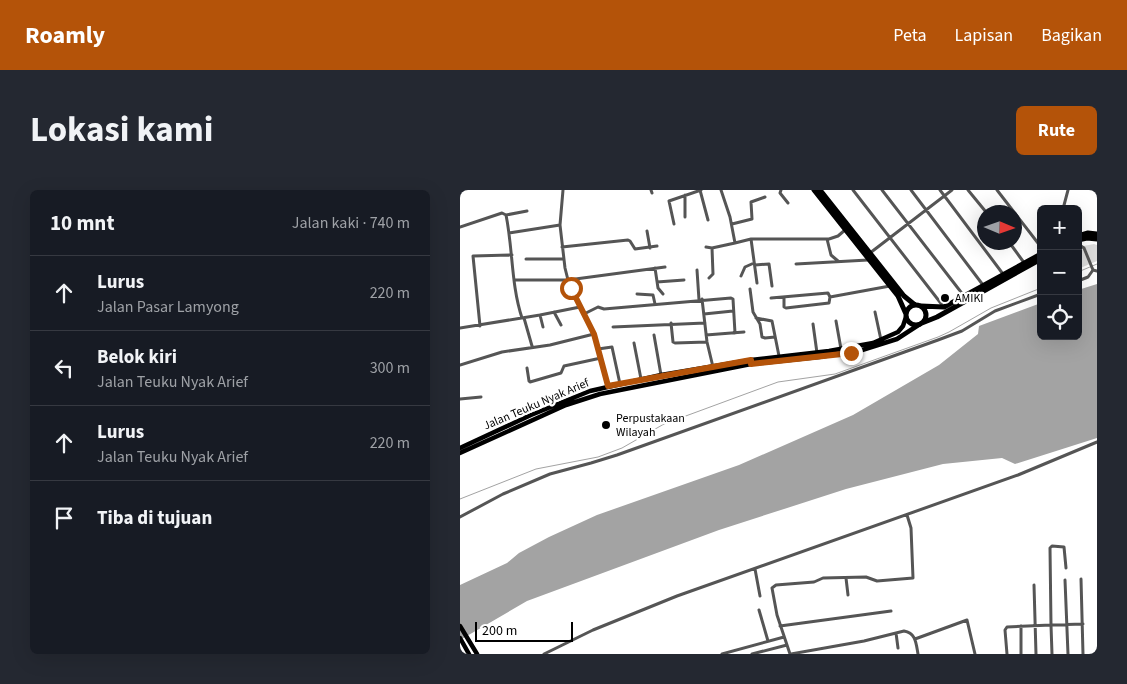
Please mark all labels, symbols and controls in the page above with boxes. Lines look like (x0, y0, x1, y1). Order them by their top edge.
text: Roamly (25, 18, 105, 53)
text: Peta (893, 23, 926, 48)
text: Lapisan (954, 23, 1013, 48)
text: Bagikan (1041, 23, 1102, 48)
text: Lokasi kami (30, 105, 213, 155)
button: Rute (1016, 106, 1097, 155)
north arrow (977, 205, 1022, 250)
map controls (1037, 205, 1082, 340)
button: + (1037, 205, 1082, 250)
text: 10 mnt (50, 208, 114, 238)
text: Jalan kaki · 740 m (292, 212, 410, 234)
button: − (1037, 250, 1082, 295)
text: Lurus (97, 269, 144, 296)
route start (560, 277, 583, 300)
icon: ahead (50, 279, 78, 307)
text: 220 m (370, 282, 410, 304)
place label: AMIKI (955, 290, 984, 307)
marker: AMIKI (939, 292, 951, 304)
button: locate (1037, 295, 1082, 340)
text: Jalan Pasar Lamyong (97, 296, 239, 318)
route end (840, 342, 863, 365)
text: Belok kiri (97, 344, 177, 371)
icon: left (50, 354, 78, 382)
text: 300 m (370, 357, 410, 379)
text: Jalan Teuku Nyak Arief (97, 371, 248, 393)
street label: Jalan Teuku Nyak Arief (481, 374, 592, 434)
place label: Perpustakaan Wilayah (616, 410, 685, 441)
text: Lurus (97, 419, 144, 446)
marker: Perpustakaan Wilayah (600, 419, 612, 431)
icon: ahead (50, 429, 78, 457)
text: 220 m (370, 432, 410, 454)
text: Jalan Teuku Nyak Arief (97, 446, 248, 468)
icon: arrive (50, 504, 78, 532)
text: Tiba di tujuan (97, 505, 212, 532)
scale bar (475, 619, 572, 642)
text: 200 m (482, 621, 517, 641)

